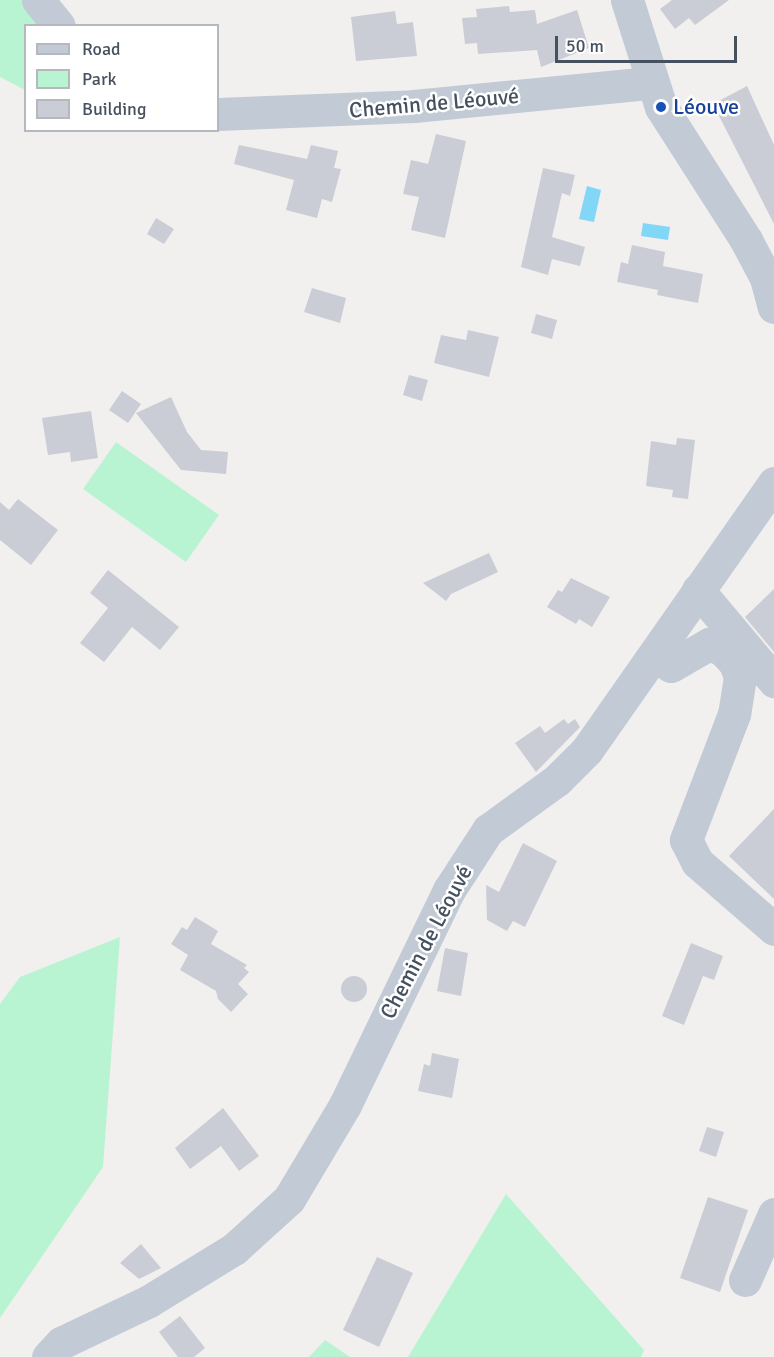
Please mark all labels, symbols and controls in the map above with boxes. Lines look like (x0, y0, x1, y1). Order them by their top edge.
legend (24, 24, 219, 132)
scale bar (558, 24, 740, 62)
text: 50 m (566, 35, 604, 57)
text: Road (82, 38, 121, 60)
text: Park (82, 68, 117, 90)
street label: Chemin de Léouvé (348, 82, 520, 124)
place label: Léouve (673, 94, 739, 120)
text: Building (82, 98, 146, 120)
marker: Léouve (654, 100, 668, 114)
street label: Chemin de Léouvé (374, 861, 478, 1023)

